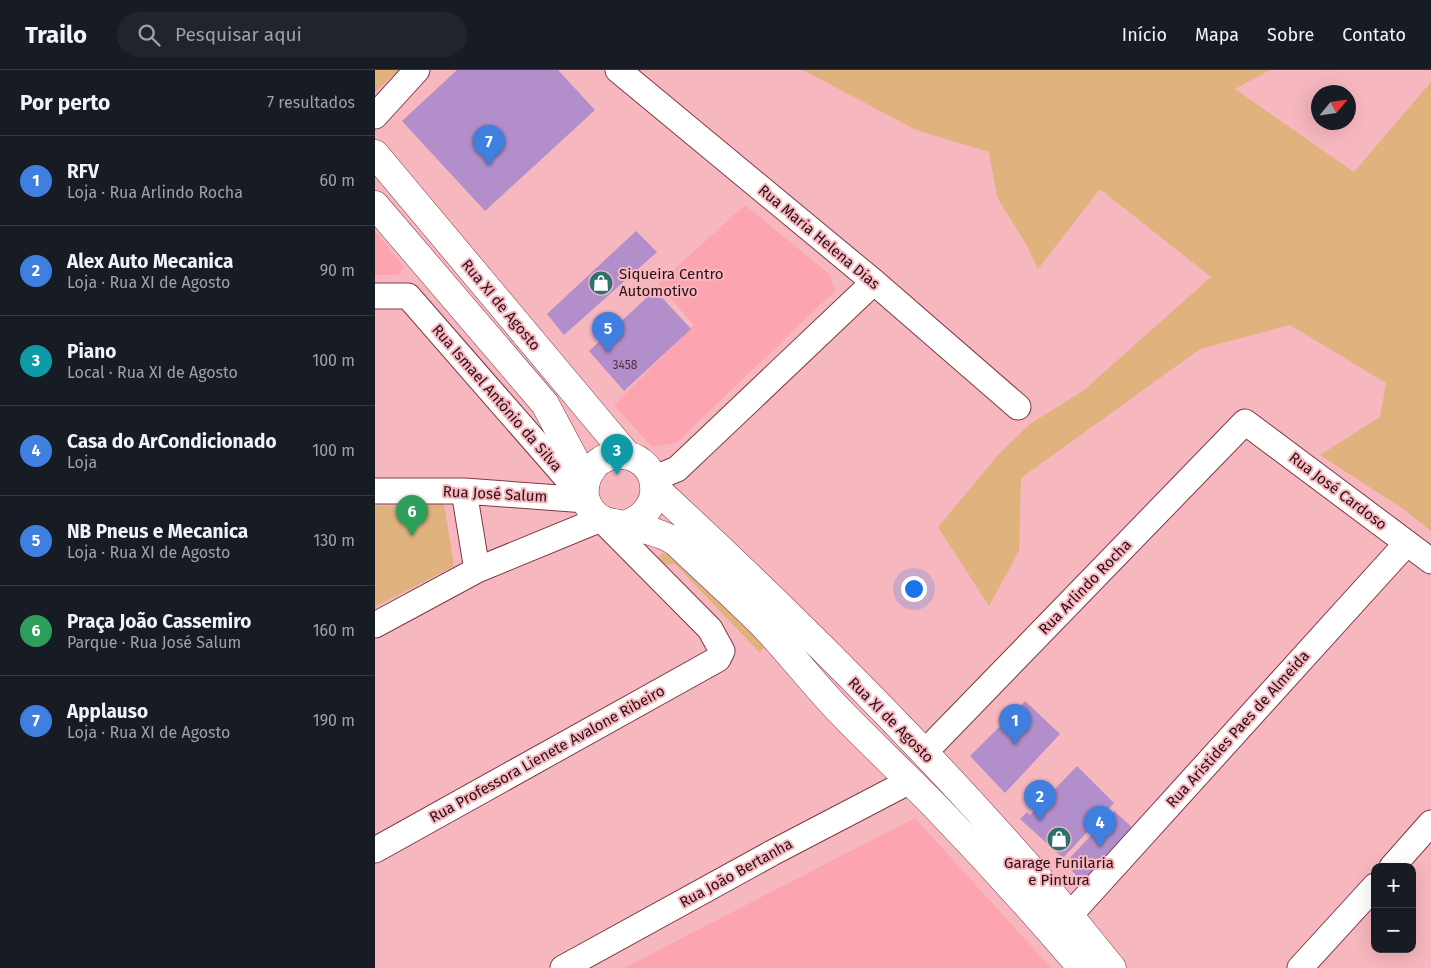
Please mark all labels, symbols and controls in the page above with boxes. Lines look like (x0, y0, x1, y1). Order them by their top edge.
search box (117, 12, 467, 57)
text: Trailo (25, 21, 87, 49)
icon: search (135, 21, 163, 49)
text: Pesquisar aqui (175, 23, 302, 46)
text: Início (1122, 24, 1167, 46)
text: Mapa (1195, 24, 1239, 46)
text: Sobre (1267, 24, 1314, 46)
text: Contato (1342, 24, 1406, 46)
north arrow (1311, 85, 1356, 130)
text: Por perto (20, 90, 110, 116)
text: 7 resultados (267, 93, 355, 112)
pin: 7 (473, 125, 505, 166)
text: RFV (67, 160, 99, 183)
text: 1 (32, 171, 40, 190)
text: 60 m (320, 171, 355, 190)
street label: Rua Maria Helena Dias (755, 181, 883, 293)
text: Loja · Rua Arlindo Rocha (67, 183, 243, 202)
text: Alex Auto Mecanica (67, 250, 233, 273)
street label: Rua XI de Agosto (458, 256, 544, 354)
text: 2 (32, 261, 40, 280)
text: 90 m (320, 261, 355, 280)
place label: Siqueira Centro Automotivo (619, 265, 724, 300)
shop icon: Siqueira Centro Automotivo (588, 270, 614, 296)
text: Loja · Rua XI de Agosto (67, 273, 230, 292)
pin: 5 (592, 312, 624, 353)
street label: Rua Ismael Antônio da Silva (428, 321, 566, 475)
text: Piano (67, 340, 116, 363)
text: 3 (32, 351, 40, 370)
text: 100 m (312, 351, 355, 370)
house number: 3458 (613, 358, 638, 372)
text: Local · Rua XI de Agosto (67, 363, 238, 382)
text: Casa do ArCondicionado (67, 430, 276, 453)
pin: 3 (601, 434, 633, 475)
text: 4 (31, 441, 41, 460)
text: 100 m (312, 441, 355, 460)
street label: Rua José Cardoso (1286, 448, 1390, 534)
text: Loja (67, 453, 97, 472)
street label: Rua José Salum (442, 482, 548, 506)
pin: 6 (396, 495, 428, 536)
text: NB Pneus e Mecanica (67, 520, 248, 543)
text: 5 (32, 531, 40, 550)
text: 130 m (313, 531, 355, 550)
street label: Rua Arlindo Rocha (1035, 536, 1135, 638)
text: Loja · Rua XI de Agosto (67, 543, 230, 562)
your location (901, 576, 927, 602)
text: Praça João Cassemiro (67, 610, 251, 633)
text: 6 (31, 621, 41, 640)
text: 160 m (313, 621, 355, 640)
text: Parque · Rua José Salum (67, 633, 241, 652)
street label: Rua Aristides Paes de Almeida (1163, 647, 1313, 811)
street label: Rua XI de Agosto (845, 674, 937, 766)
street label: Rua Professora Lienete Avalone Ribeiro (426, 682, 668, 826)
text: Applauso (67, 700, 148, 723)
pin: 1 (999, 704, 1031, 745)
text: 7 (32, 711, 40, 730)
text: 190 m (313, 711, 355, 730)
text: Loja · Rua XI de Agosto (67, 723, 230, 742)
pin: 2 (1024, 780, 1056, 821)
pin: 4 (1084, 806, 1116, 847)
shop icon: Garage Funilaria e Pintura (1046, 826, 1072, 852)
street label: Rua João Bertanha (676, 835, 796, 911)
place label: Garage Funilaria e Pintura (1004, 854, 1114, 889)
map controls (1371, 863, 1416, 953)
button: + (1371, 863, 1416, 908)
button: − (1371, 908, 1416, 953)

